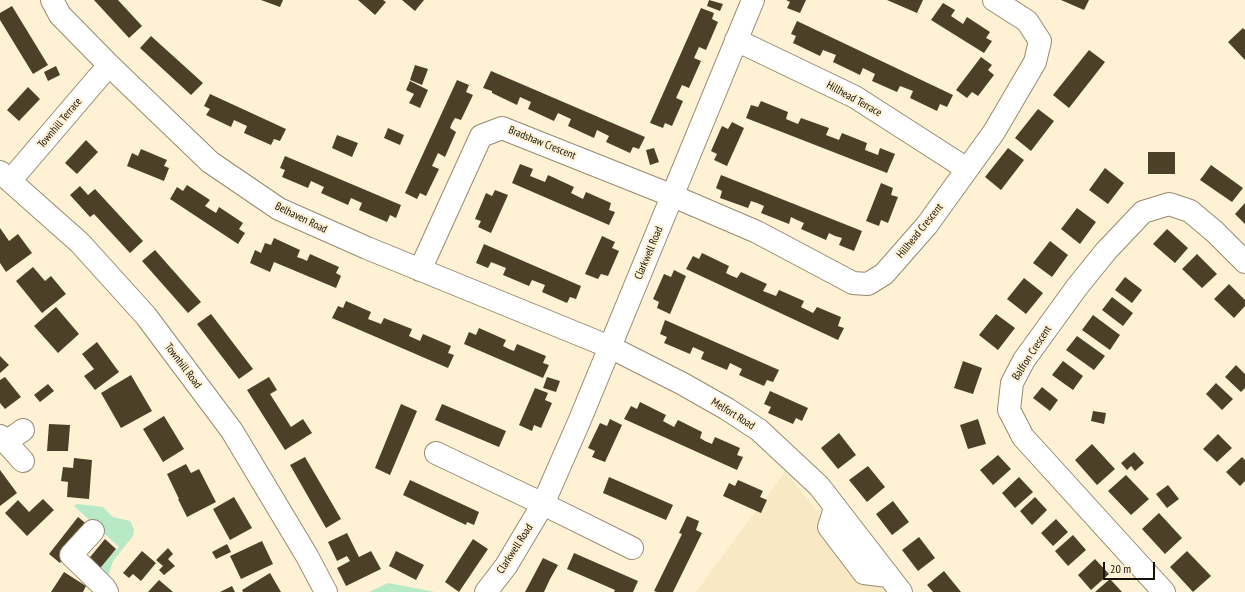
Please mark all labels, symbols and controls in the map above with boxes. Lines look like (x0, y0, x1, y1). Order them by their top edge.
street label: Hillhead Terrace (824, 78, 884, 120)
street label: Townhill Terrace (35, 95, 85, 151)
street label: Bradshaw Crescent (506, 124, 578, 162)
street label: Belhaven Road (273, 200, 329, 236)
street label: Hillhead Crescent (894, 201, 946, 261)
street label: Clarkwell Road (632, 224, 666, 282)
street label: Balfron Crescent (1010, 323, 1054, 383)
street label: Townhill Road (162, 341, 204, 391)
street label: Melfort Road (709, 395, 757, 433)
street label: Clarkwell Road (494, 522, 536, 576)
scale bar (1105, 554, 1157, 580)
text: 20 m (1110, 561, 1131, 576)

